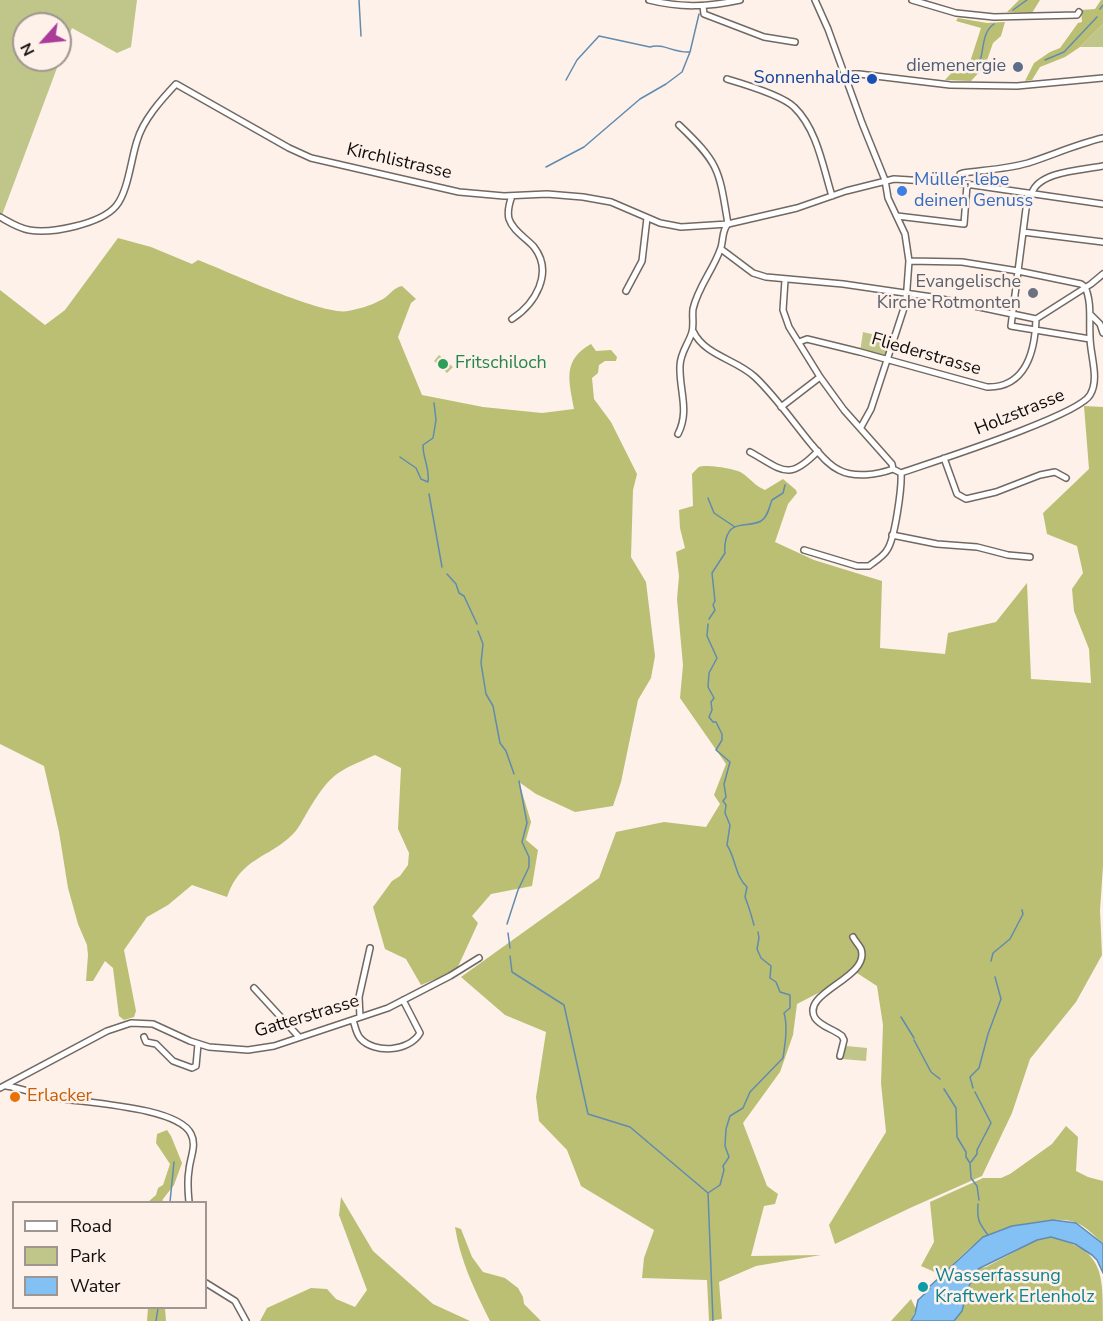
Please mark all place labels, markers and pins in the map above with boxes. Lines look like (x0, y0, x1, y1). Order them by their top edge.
place label: diemenergie (906, 56, 1006, 78)
marker: diemenergie (1011, 60, 1025, 74)
place label: Sonnenhalde (754, 68, 860, 90)
marker: Sonnenhalde (865, 72, 879, 86)
place label: Müller, lebe deinen Genuss (914, 170, 1033, 213)
marker: Müller, lebe deinen Genuss (895, 184, 909, 198)
place label: Evangelische Kirche Rotmonten (877, 272, 1021, 314)
marker: Evangelische Kirche Rotmonten (1026, 286, 1040, 300)
place label: Fritschiloch (455, 353, 547, 375)
marker: Fritschiloch (436, 357, 450, 371)
place label: Erlacker (27, 1086, 92, 1108)
marker: Erlacker (8, 1090, 22, 1104)
place label: Wasserfassung Kraftwerk Erlenholz (935, 1266, 1095, 1308)
marker: Wasserfassung Kraftwerk Erlenholz (916, 1280, 930, 1294)

